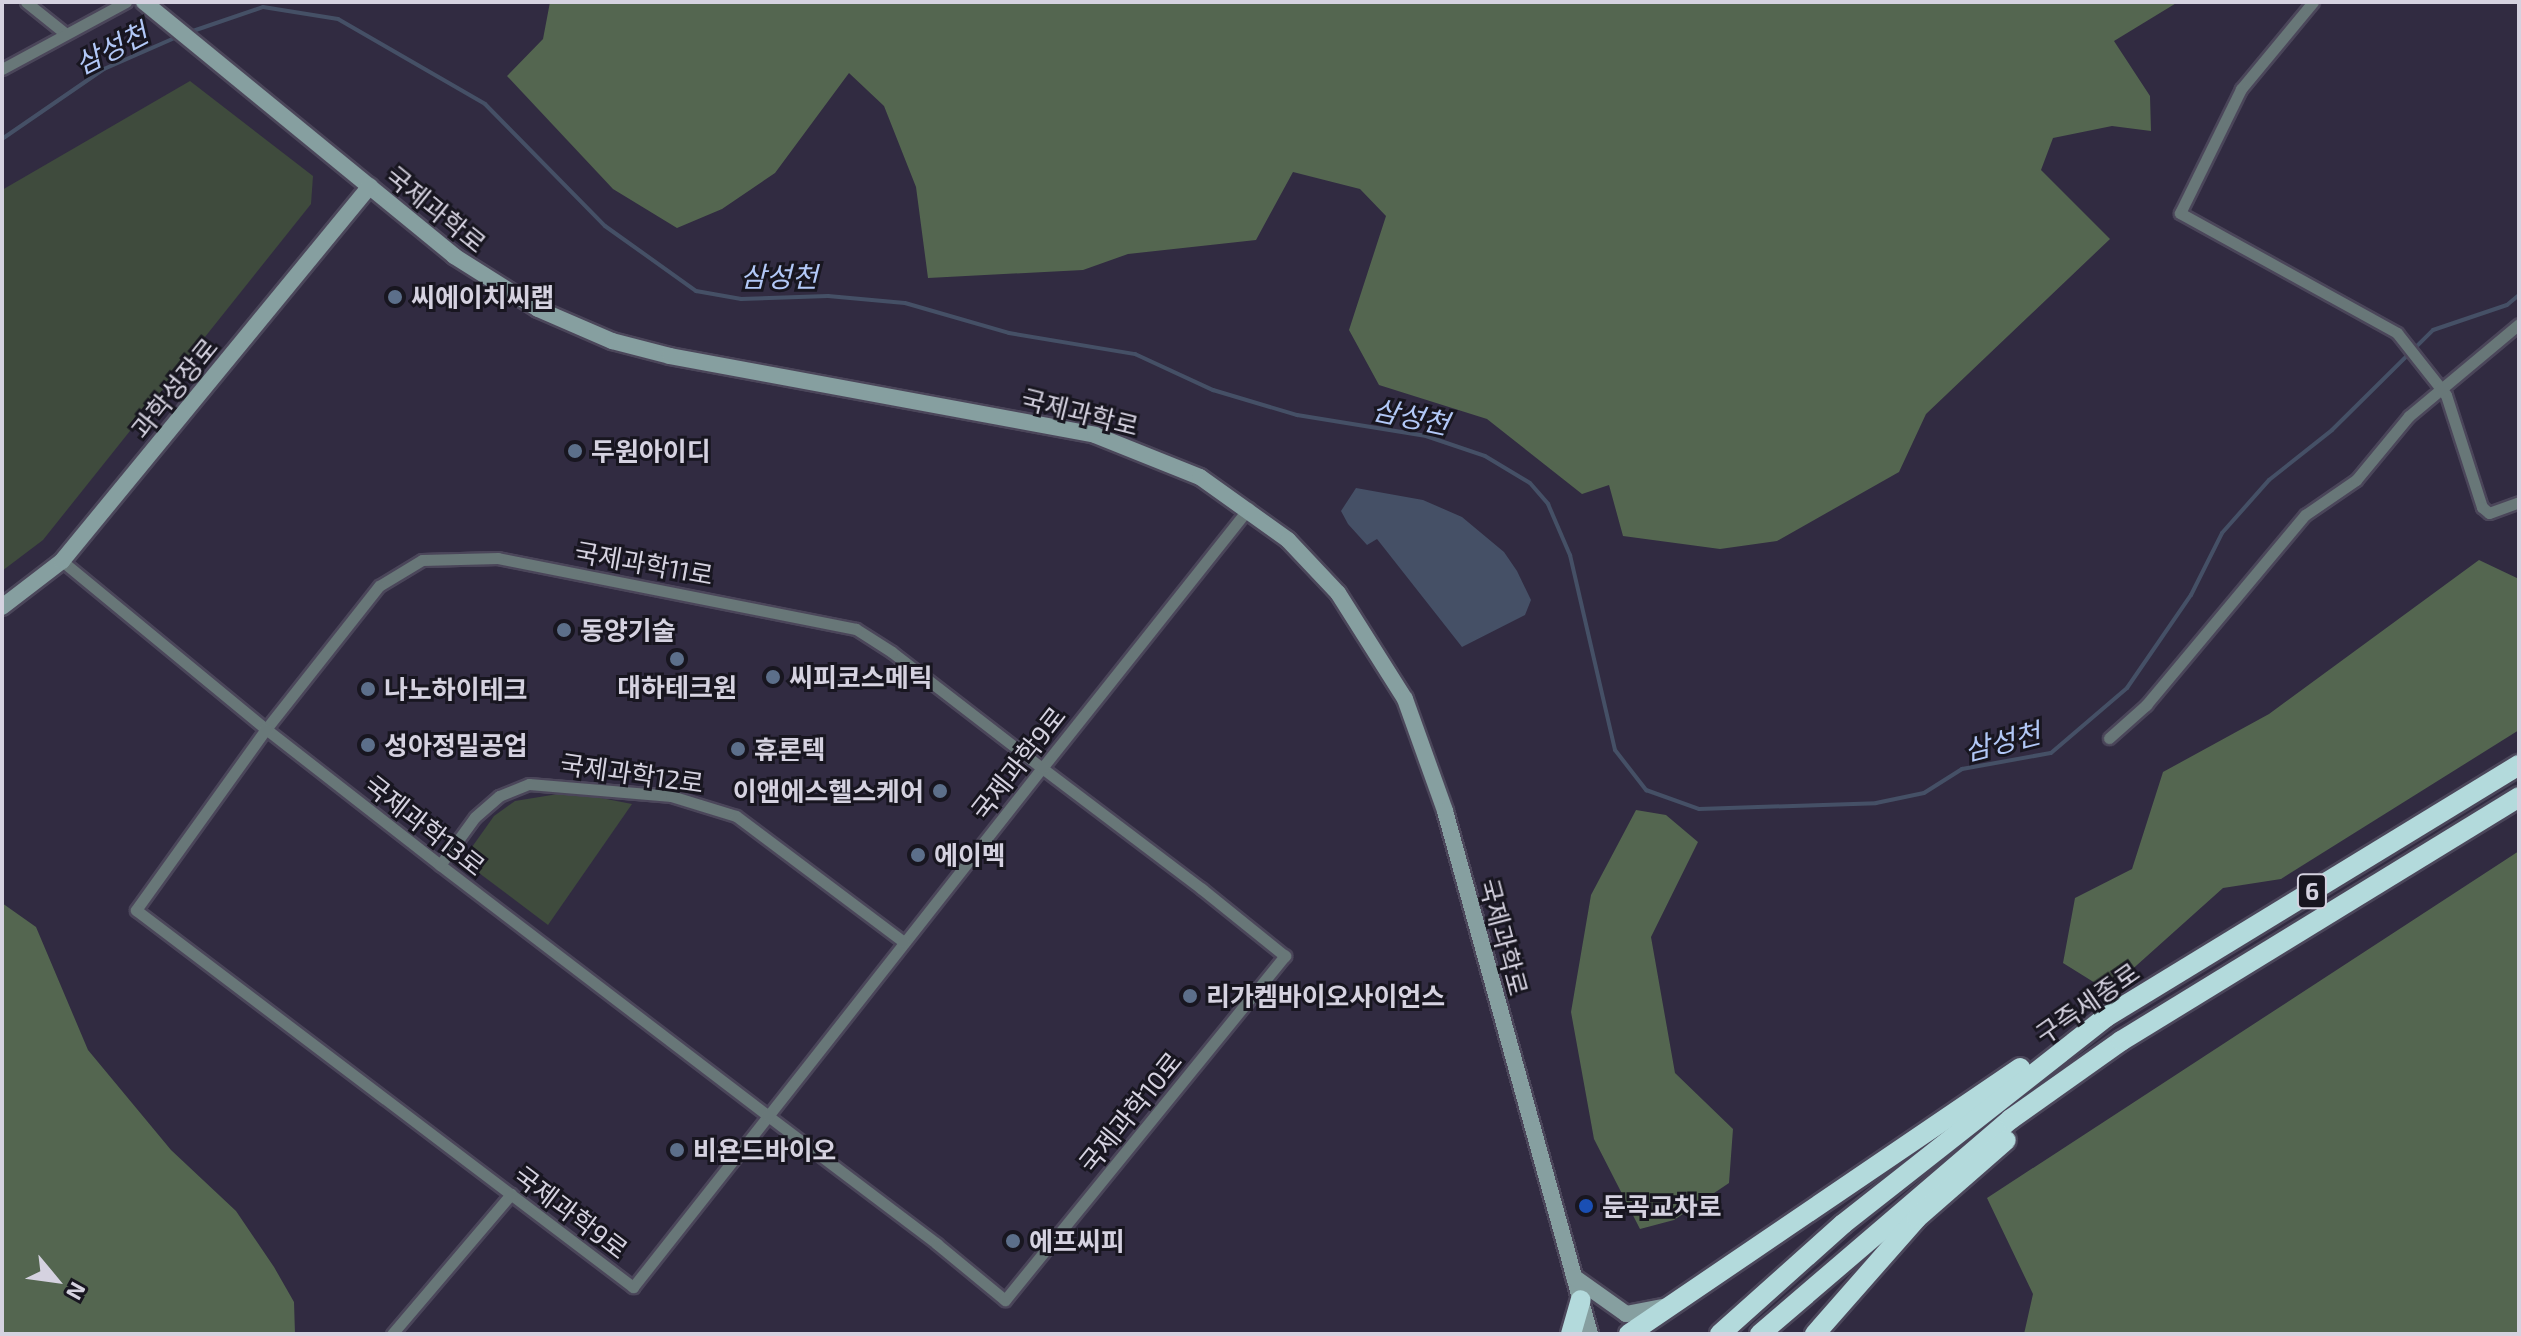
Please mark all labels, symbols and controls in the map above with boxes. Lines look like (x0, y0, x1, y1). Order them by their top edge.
water label: 삼성천 (69, 15, 153, 81)
street label: 국제과학로 (380, 159, 492, 259)
water label: 삼성천 (740, 259, 818, 293)
place label: 씨에이치씨랩 (411, 281, 555, 313)
marker: 씨에이치씨랩 (386, 288, 404, 306)
street label: 과학성장로 (124, 332, 224, 444)
street label: 국제과학로 (1018, 382, 1142, 442)
water label: 삼성천 (1370, 392, 1452, 440)
place label: 두원아이디 (591, 435, 711, 467)
marker: 두원아이디 (566, 442, 584, 460)
street label: 국제과학11로 (572, 535, 716, 591)
place label: 동양기술 (580, 614, 676, 646)
marker: 동양기술 (555, 621, 573, 639)
marker: 대하테크원 (668, 650, 686, 668)
place label: 씨피코스메틱 (789, 661, 933, 693)
marker: 씨피코스메틱 (764, 668, 782, 686)
place label: 대하테크원 (617, 671, 737, 703)
place label: 나노하이테크 (384, 673, 528, 705)
marker: 나노하이테크 (359, 680, 377, 698)
street label: 국제과학9로 (964, 700, 1072, 826)
water label: 삼성천 (1960, 715, 2044, 767)
place label: 성아정밀공업 (384, 729, 528, 761)
place label: 휴론텍 (754, 733, 826, 765)
marker: 성아정밀공업 (359, 736, 377, 754)
marker: 휴론텍 (729, 740, 747, 758)
street label: 국제과학12로 (558, 747, 706, 799)
street label: 국제과학13로 (358, 768, 492, 882)
place label: 이앤에스헬스케어 (733, 775, 924, 807)
marker: 이앤에스헬스케어 (931, 782, 949, 800)
place label: 에이멕 (934, 839, 1006, 871)
marker: 에이멕 (909, 846, 927, 864)
road number: 6 (2296, 871, 2328, 911)
street label: 국제과학로 (1473, 875, 1535, 999)
street label: 구즉세종로 (2029, 956, 2145, 1050)
place label: 리가켐바이오사이언스 (1206, 980, 1445, 1012)
marker: 리가켐바이오사이언스 (1181, 987, 1199, 1005)
street label: 국제과학10로 (1072, 1046, 1188, 1178)
place label: 비욘드바이오 (693, 1134, 837, 1166)
marker: 비욘드바이오 (668, 1141, 686, 1159)
street label: 국제과학9로 (508, 1159, 634, 1265)
place label: 둔곡교차로 (1602, 1190, 1722, 1222)
marker: 둔곡교차로 (1577, 1197, 1595, 1215)
place label: 에프씨피 (1029, 1225, 1125, 1257)
marker: 에프씨피 (1004, 1232, 1022, 1250)
north arrow (16, 1240, 96, 1320)
text: N (62, 1278, 92, 1305)

